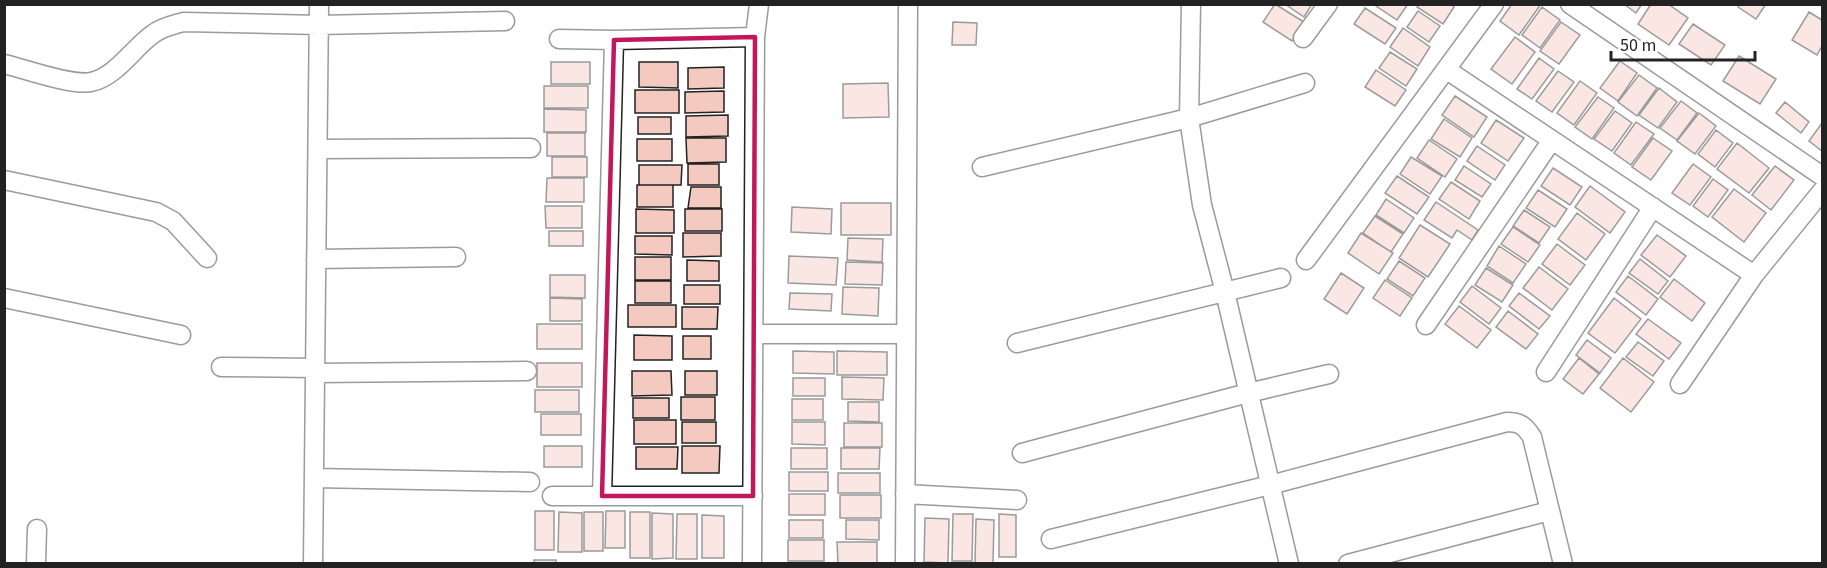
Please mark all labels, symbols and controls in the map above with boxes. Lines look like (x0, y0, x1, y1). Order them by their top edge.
scale bar (1611, 24, 1755, 62)
text: 50 m (1620, 33, 1656, 58)

